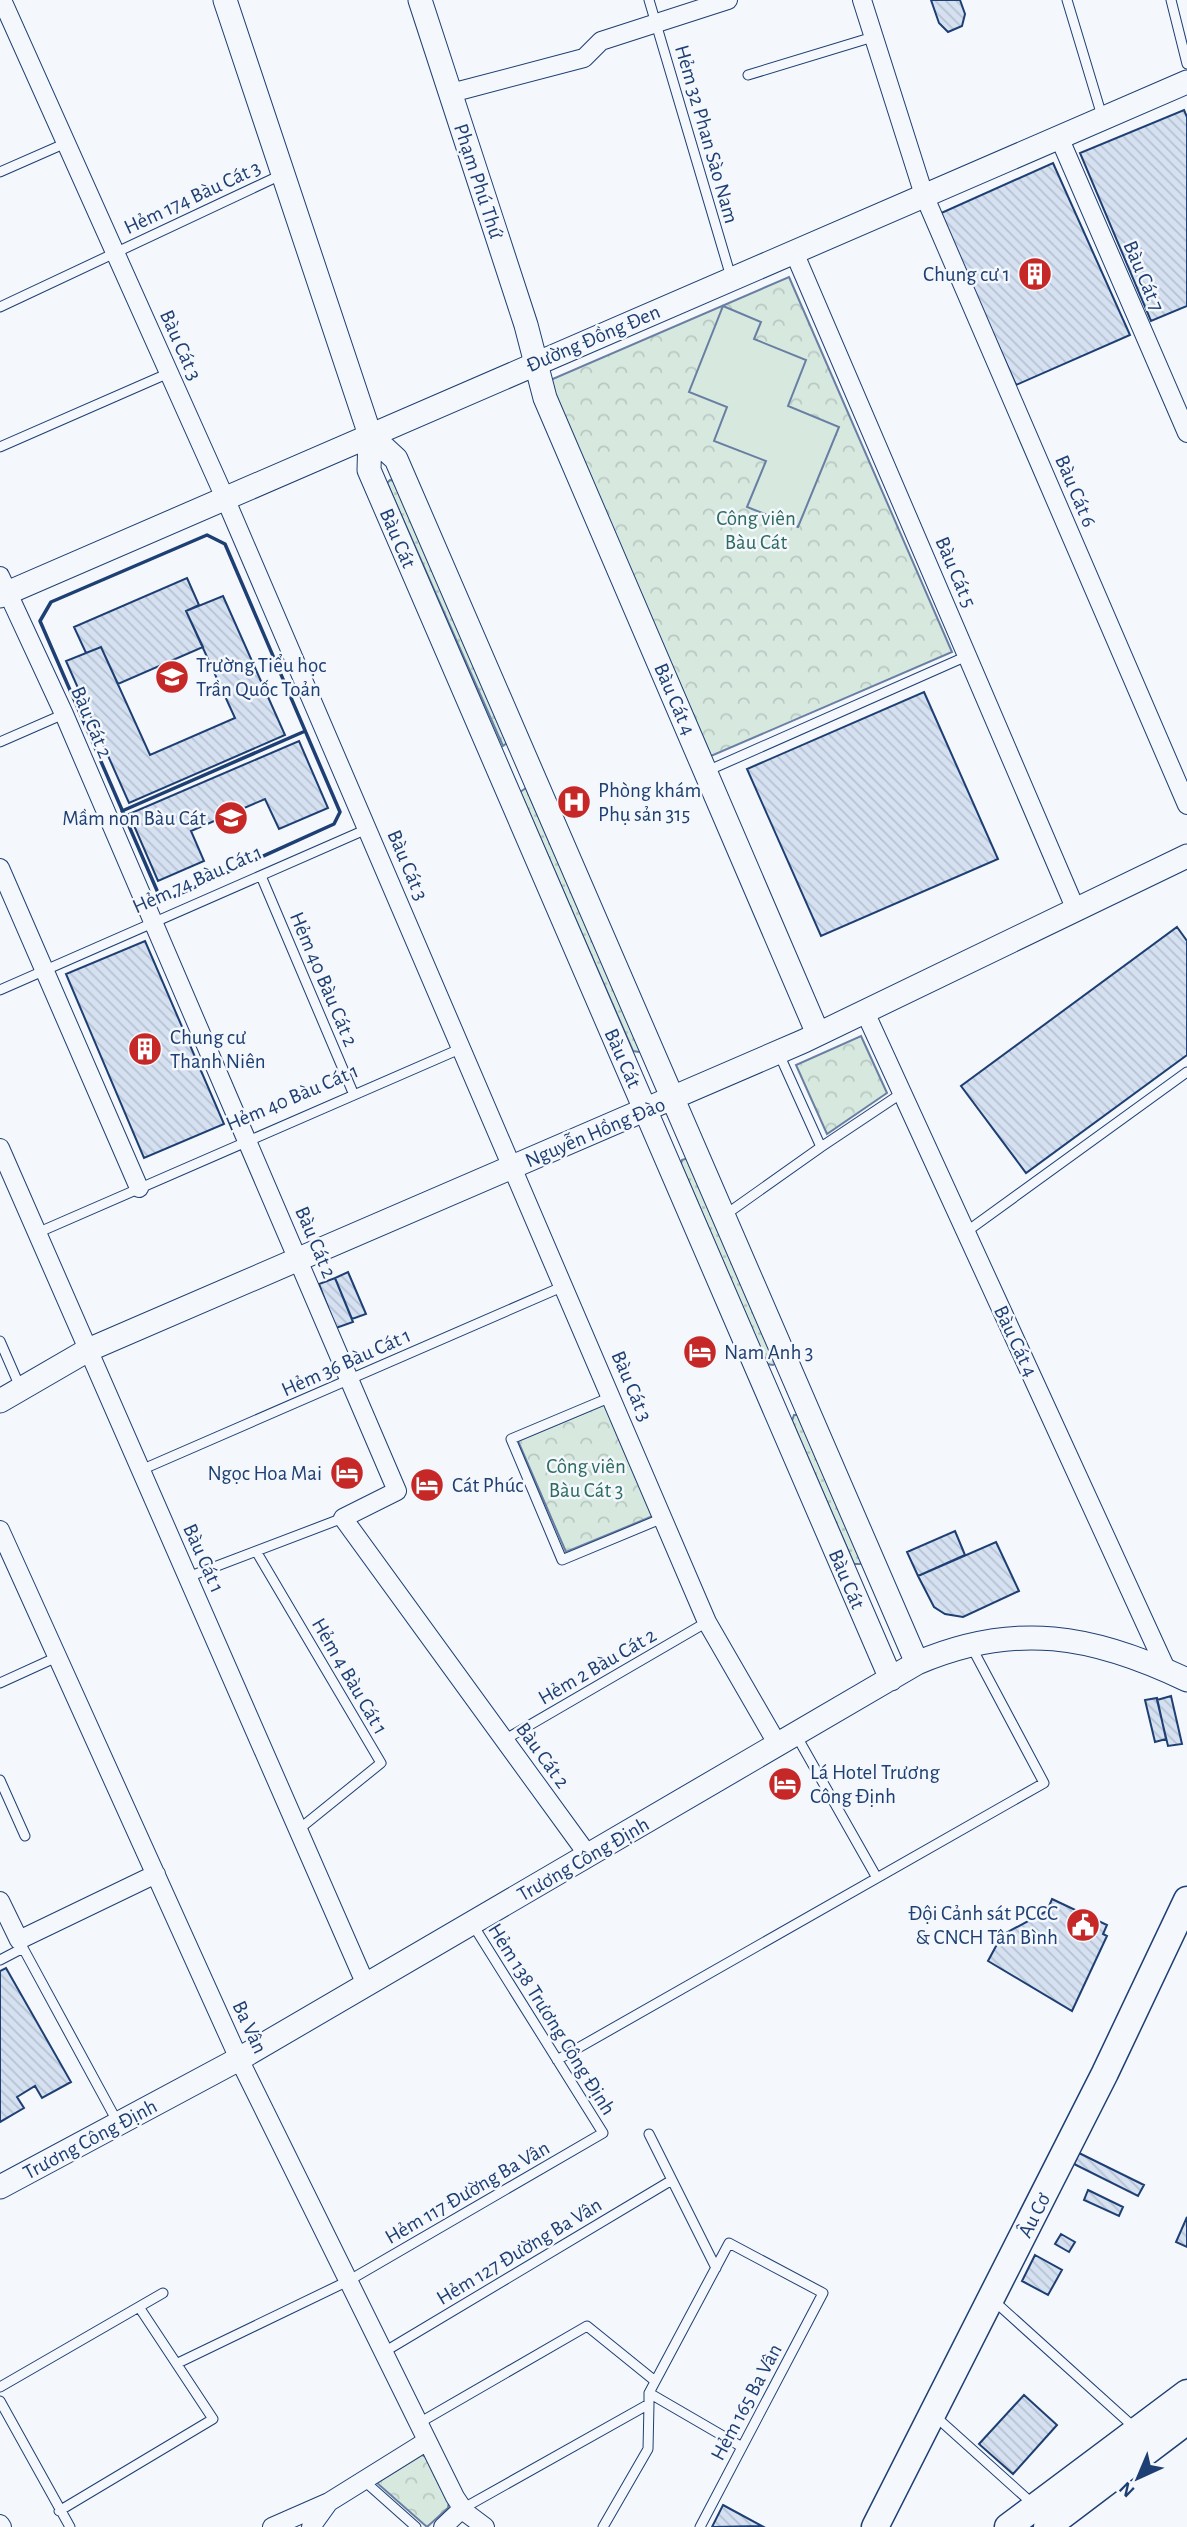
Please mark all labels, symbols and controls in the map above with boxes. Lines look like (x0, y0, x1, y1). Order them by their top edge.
street label: Hẻm 32 Phan Sào Nam (671, 43, 742, 226)
street label: Phạm Phú Thứ (450, 121, 507, 241)
street label: Hẻm 174 Bàu Cát 3 (121, 157, 264, 238)
street label: Bàu Cát 7 (1119, 238, 1168, 315)
building icon: Chung cư 1 (1016, 255, 1054, 293)
place label: Chung cư 1 (923, 264, 1010, 285)
street label: Đường Đồng Đen (523, 301, 663, 376)
street label: Bàu Cát 3 (156, 307, 205, 384)
street label: Bàu Cát 6 (1051, 452, 1100, 530)
street label: Bàu Cát (376, 505, 420, 571)
park label: Công viên Bàu Cát (716, 508, 796, 553)
street label: Bàu Cát 5 (931, 534, 980, 611)
place label: Trường Tiểu học Trần Quốc Toản (196, 654, 326, 700)
school or university icon: Trường Tiểu học Trần Quốc Toản (153, 658, 191, 696)
street label: Bàu Cát 4 (650, 660, 699, 738)
street label: Bàu Cát 2 (67, 683, 116, 761)
place label: Phòng khám Phụ sản 315 (598, 780, 701, 825)
hospital icon: Phòng khám Phụ sản 315 (555, 783, 593, 821)
school or university icon: Mầm non Bàu Cát (212, 799, 250, 837)
place label: Mầm non Bàu Cát (62, 808, 206, 829)
street label: Bàu Cát 3 (383, 827, 432, 904)
street label: Hẻm 74 Bàu Cát 1 (129, 842, 265, 917)
street label: Hẻm 40 Bàu Cát 2 (286, 909, 361, 1050)
street label: Bàu Cát (600, 1025, 645, 1091)
place label: Chung cư Thanh Niên (170, 1027, 266, 1072)
building icon: Chung cư Thanh Niên (126, 1030, 164, 1068)
street label: Hẻm 40 Bàu Cát 1 (223, 1060, 362, 1135)
street label: Nguyễn Hồng Đào (522, 1093, 668, 1171)
street label: Bàu Cát 2 (291, 1203, 340, 1281)
street label: Bàu Cát 4 (990, 1302, 1041, 1380)
street label: Hẻm 36 Bàu Cát 1 (278, 1325, 414, 1400)
hotel icon: Nam Anh 3 (681, 1333, 719, 1371)
place label: Nam Anh 3 (724, 1342, 813, 1363)
street label: Bàu Cát 3 (607, 1348, 656, 1425)
hotel icon: Ngọc Hoa Mai (328, 1454, 366, 1492)
park label: Công viên Bàu Cát 3 (546, 1456, 626, 1501)
place label: Ngọc Hoa Mai (208, 1463, 322, 1484)
hotel icon: Cát Phúc (408, 1466, 446, 1504)
place label: Cát Phúc (452, 1475, 523, 1496)
street label: Bàu Cát 1 (179, 1521, 228, 1596)
street label: Bàu Cát (825, 1546, 869, 1612)
street label: Hẻm 4 Bàu Cát 1 (308, 1614, 391, 1738)
street label: Hẻm 2 Bàu Cát 2 (535, 1624, 660, 1709)
street label: Bàu Cát 2 (512, 1719, 573, 1792)
place label: Lá Hotel Trương Công Định (810, 1762, 940, 1807)
hotel icon: Lá Hotel Trương Công Định (766, 1765, 804, 1803)
street label: Trương Công Định (514, 1813, 653, 1906)
place label: Đội Cảnh sát PCCC & CNCH Tân Bình (908, 1903, 1058, 1948)
public building icon: Đội Cảnh sát PCCC & CNCH Tân Bình (1064, 1906, 1102, 1944)
street label: Hẻm 138 Trương Công Định (484, 1920, 619, 2119)
street label: Ba Vân (228, 1998, 271, 2057)
street label: Trương Công Định (20, 2095, 161, 2184)
street label: Hẻm 117 Đường Ba Vân (381, 2137, 553, 2248)
street label: Âu Cơ (1013, 2188, 1055, 2241)
street label: Hẻm 127 Đường Ba Vân (433, 2194, 605, 2309)
street label: Hẻm 165 Ba Vân (707, 2340, 786, 2464)
north arrow (1103, 2443, 1173, 2513)
text: N (1116, 2478, 1139, 2501)

